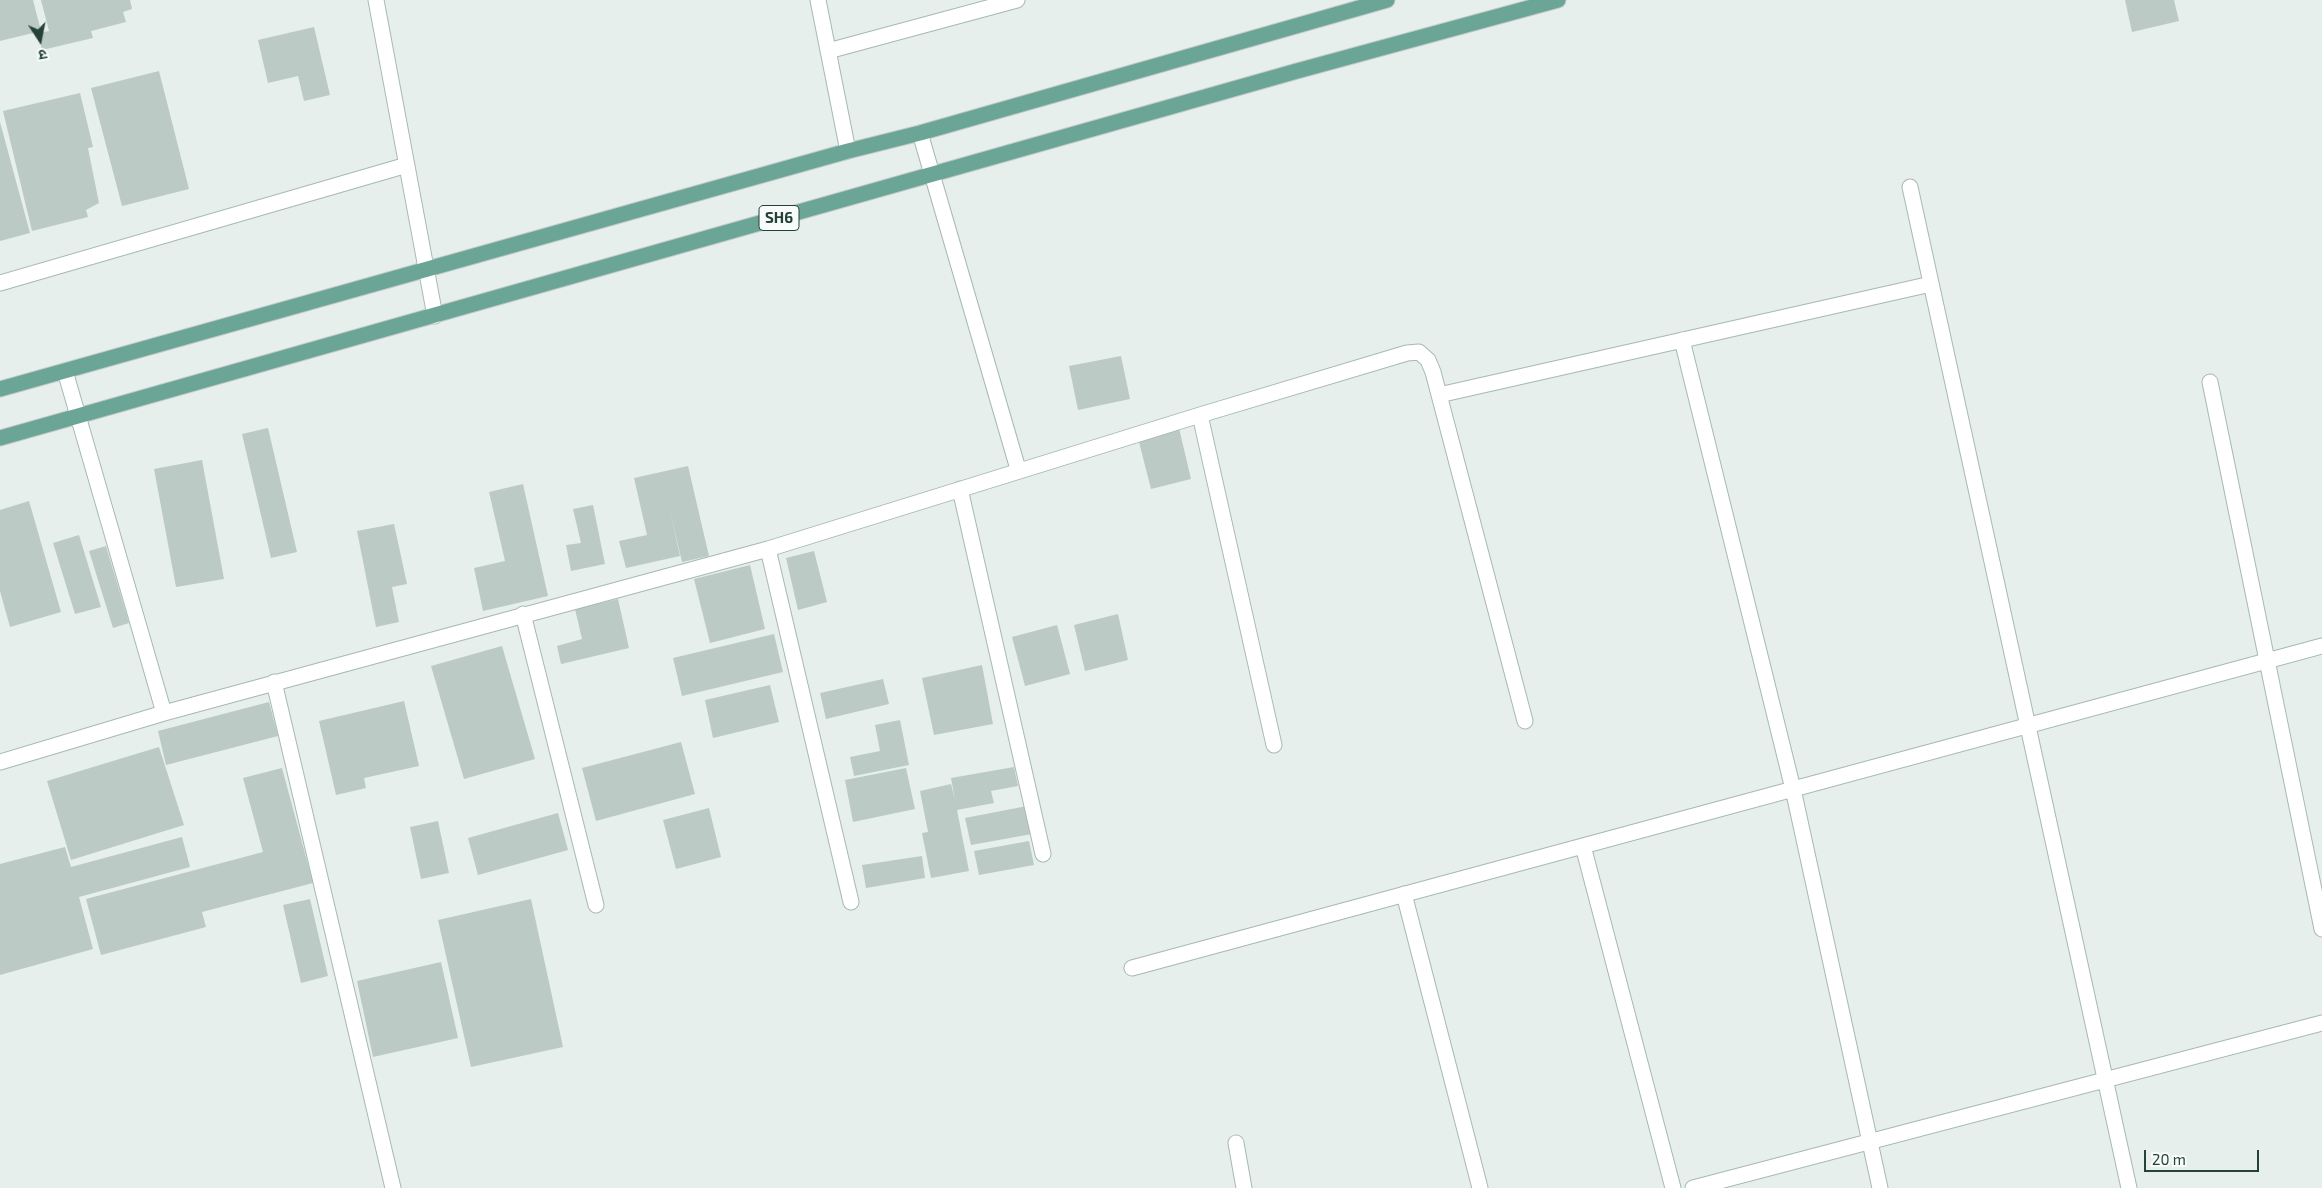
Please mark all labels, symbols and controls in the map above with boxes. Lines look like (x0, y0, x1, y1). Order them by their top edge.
north arrow (15, 15, 65, 65)
text: उ (37, 46, 49, 64)
road number: SH6 (759, 206, 799, 230)
scale bar (2147, 1140, 2262, 1172)
text: 20 m (2152, 1150, 2186, 1168)

